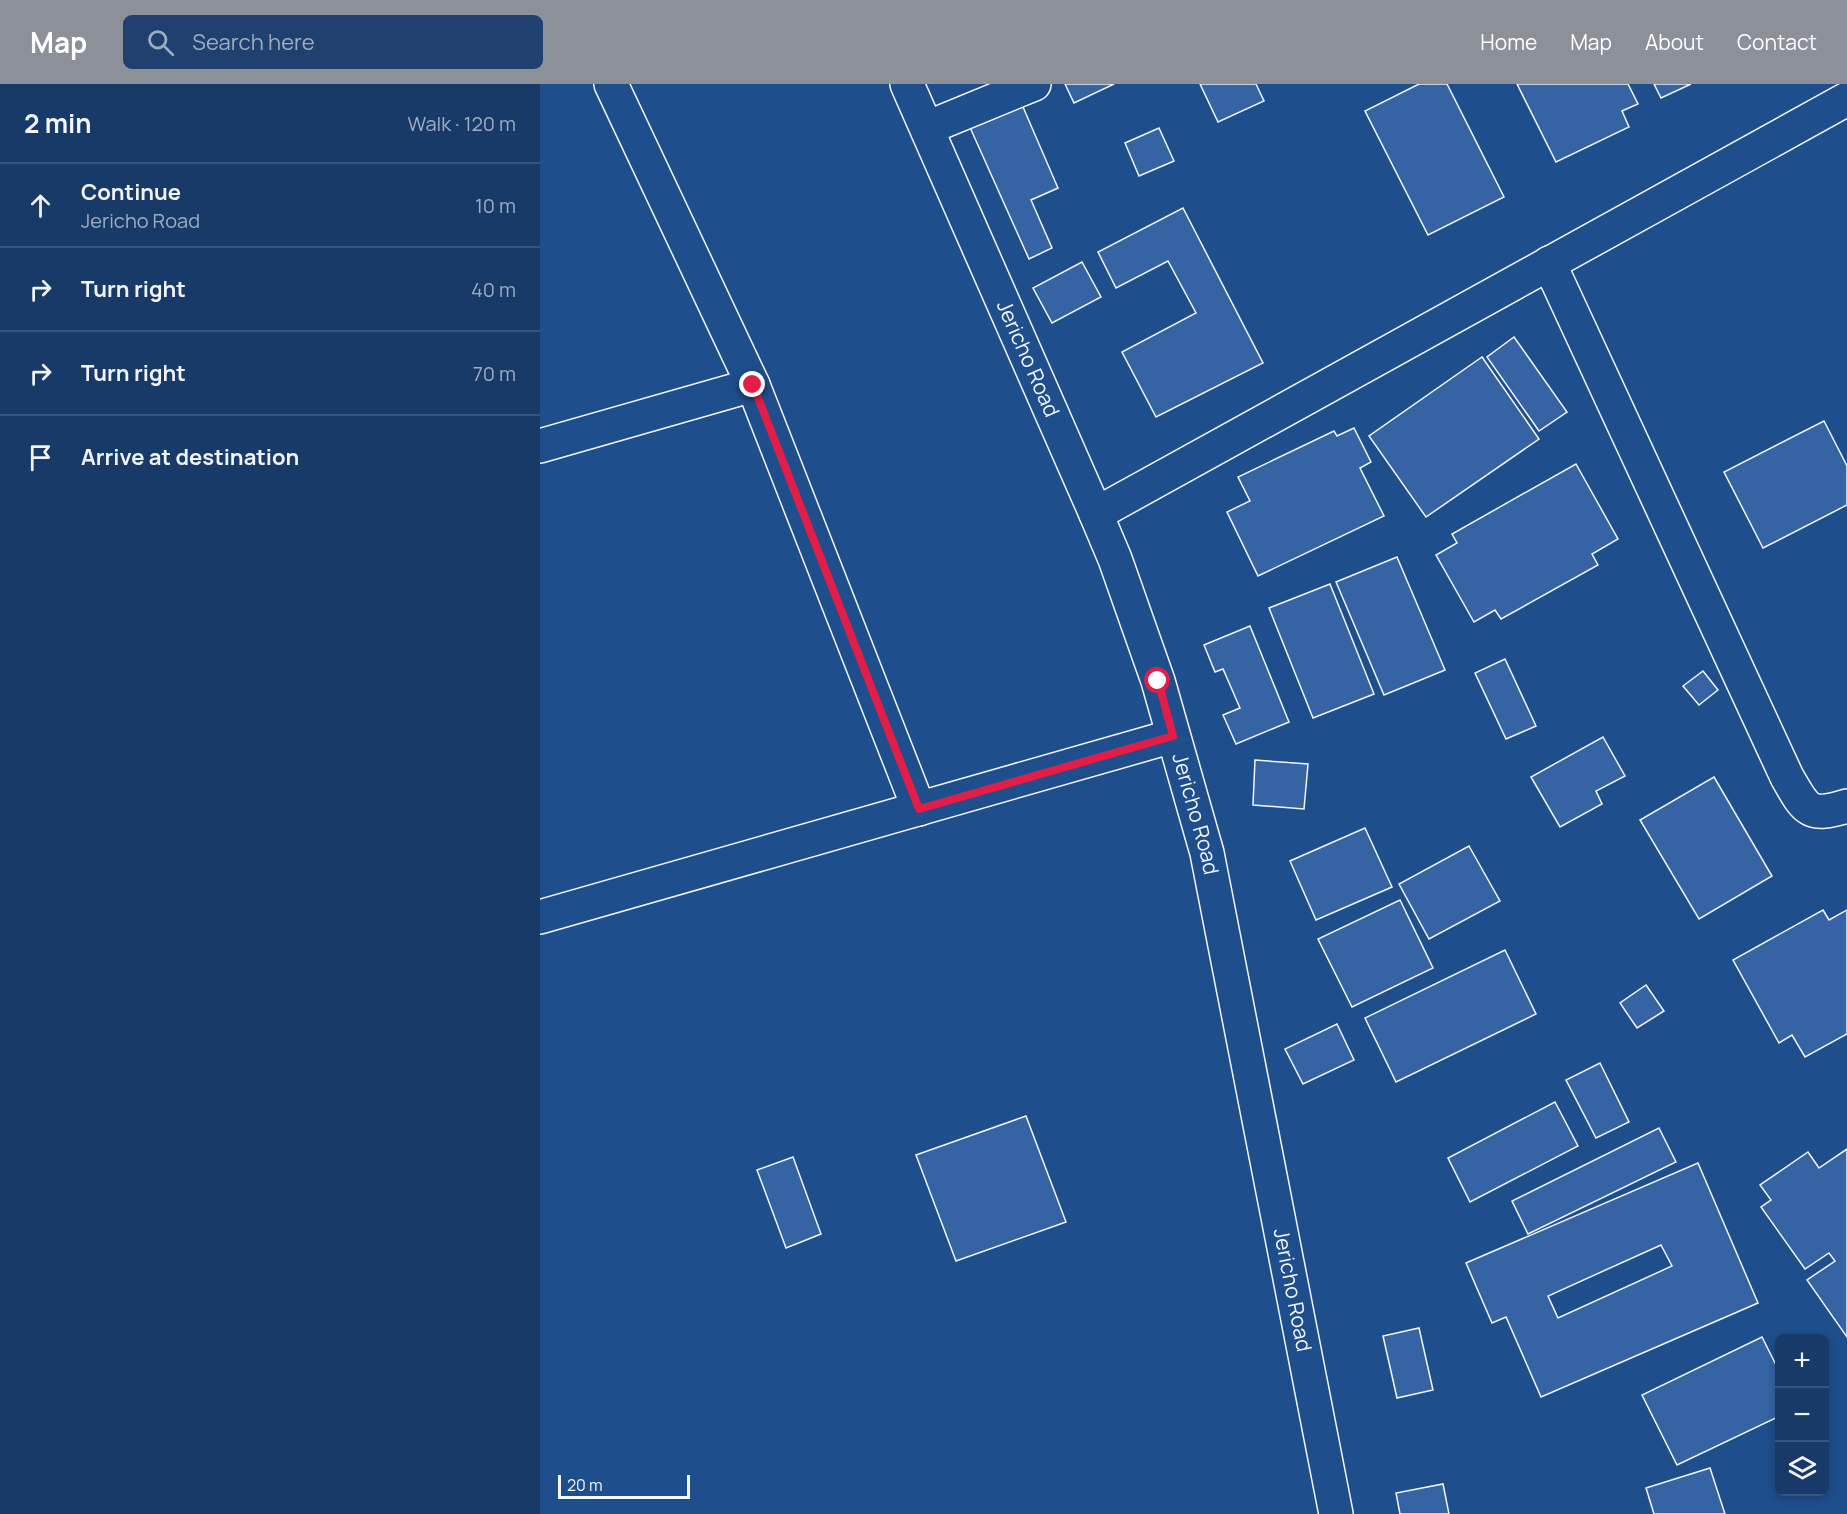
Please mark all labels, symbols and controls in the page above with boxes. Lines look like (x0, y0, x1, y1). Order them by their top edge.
search box (123, 15, 543, 69)
text: Map (30, 23, 87, 61)
icon: search (144, 26, 177, 59)
text: Search here (192, 27, 315, 57)
text: Home (1480, 28, 1537, 56)
text: Map (1570, 28, 1612, 56)
text: About (1645, 28, 1704, 56)
text: Contact (1737, 28, 1817, 56)
text: 2 min (24, 105, 92, 141)
text: Walk · 120 m (408, 110, 516, 137)
text: Continue (81, 177, 181, 207)
icon: ahead (24, 189, 57, 222)
text: 10 m (475, 192, 516, 219)
text: Jericho Road (81, 207, 200, 234)
icon: right (24, 273, 57, 306)
text: Turn right (81, 274, 186, 304)
text: 40 m (471, 276, 516, 303)
street label: Jericho Road (991, 295, 1067, 421)
icon: right (24, 357, 57, 390)
text: Turn right (81, 358, 186, 388)
text: 70 m (473, 360, 516, 387)
route end (739, 371, 765, 397)
icon: arrive (24, 441, 57, 474)
text: Arrive at destination (81, 442, 299, 472)
route start (1144, 667, 1170, 693)
street label: Jericho Road (1166, 750, 1226, 877)
street label: Jericho Road (1268, 1226, 1319, 1354)
map controls (1775, 1334, 1829, 1496)
button: + (1775, 1334, 1829, 1388)
button: − (1775, 1388, 1829, 1442)
button: layers (1775, 1442, 1829, 1496)
scale bar (558, 1472, 690, 1500)
text: 20 m (567, 1474, 603, 1496)

